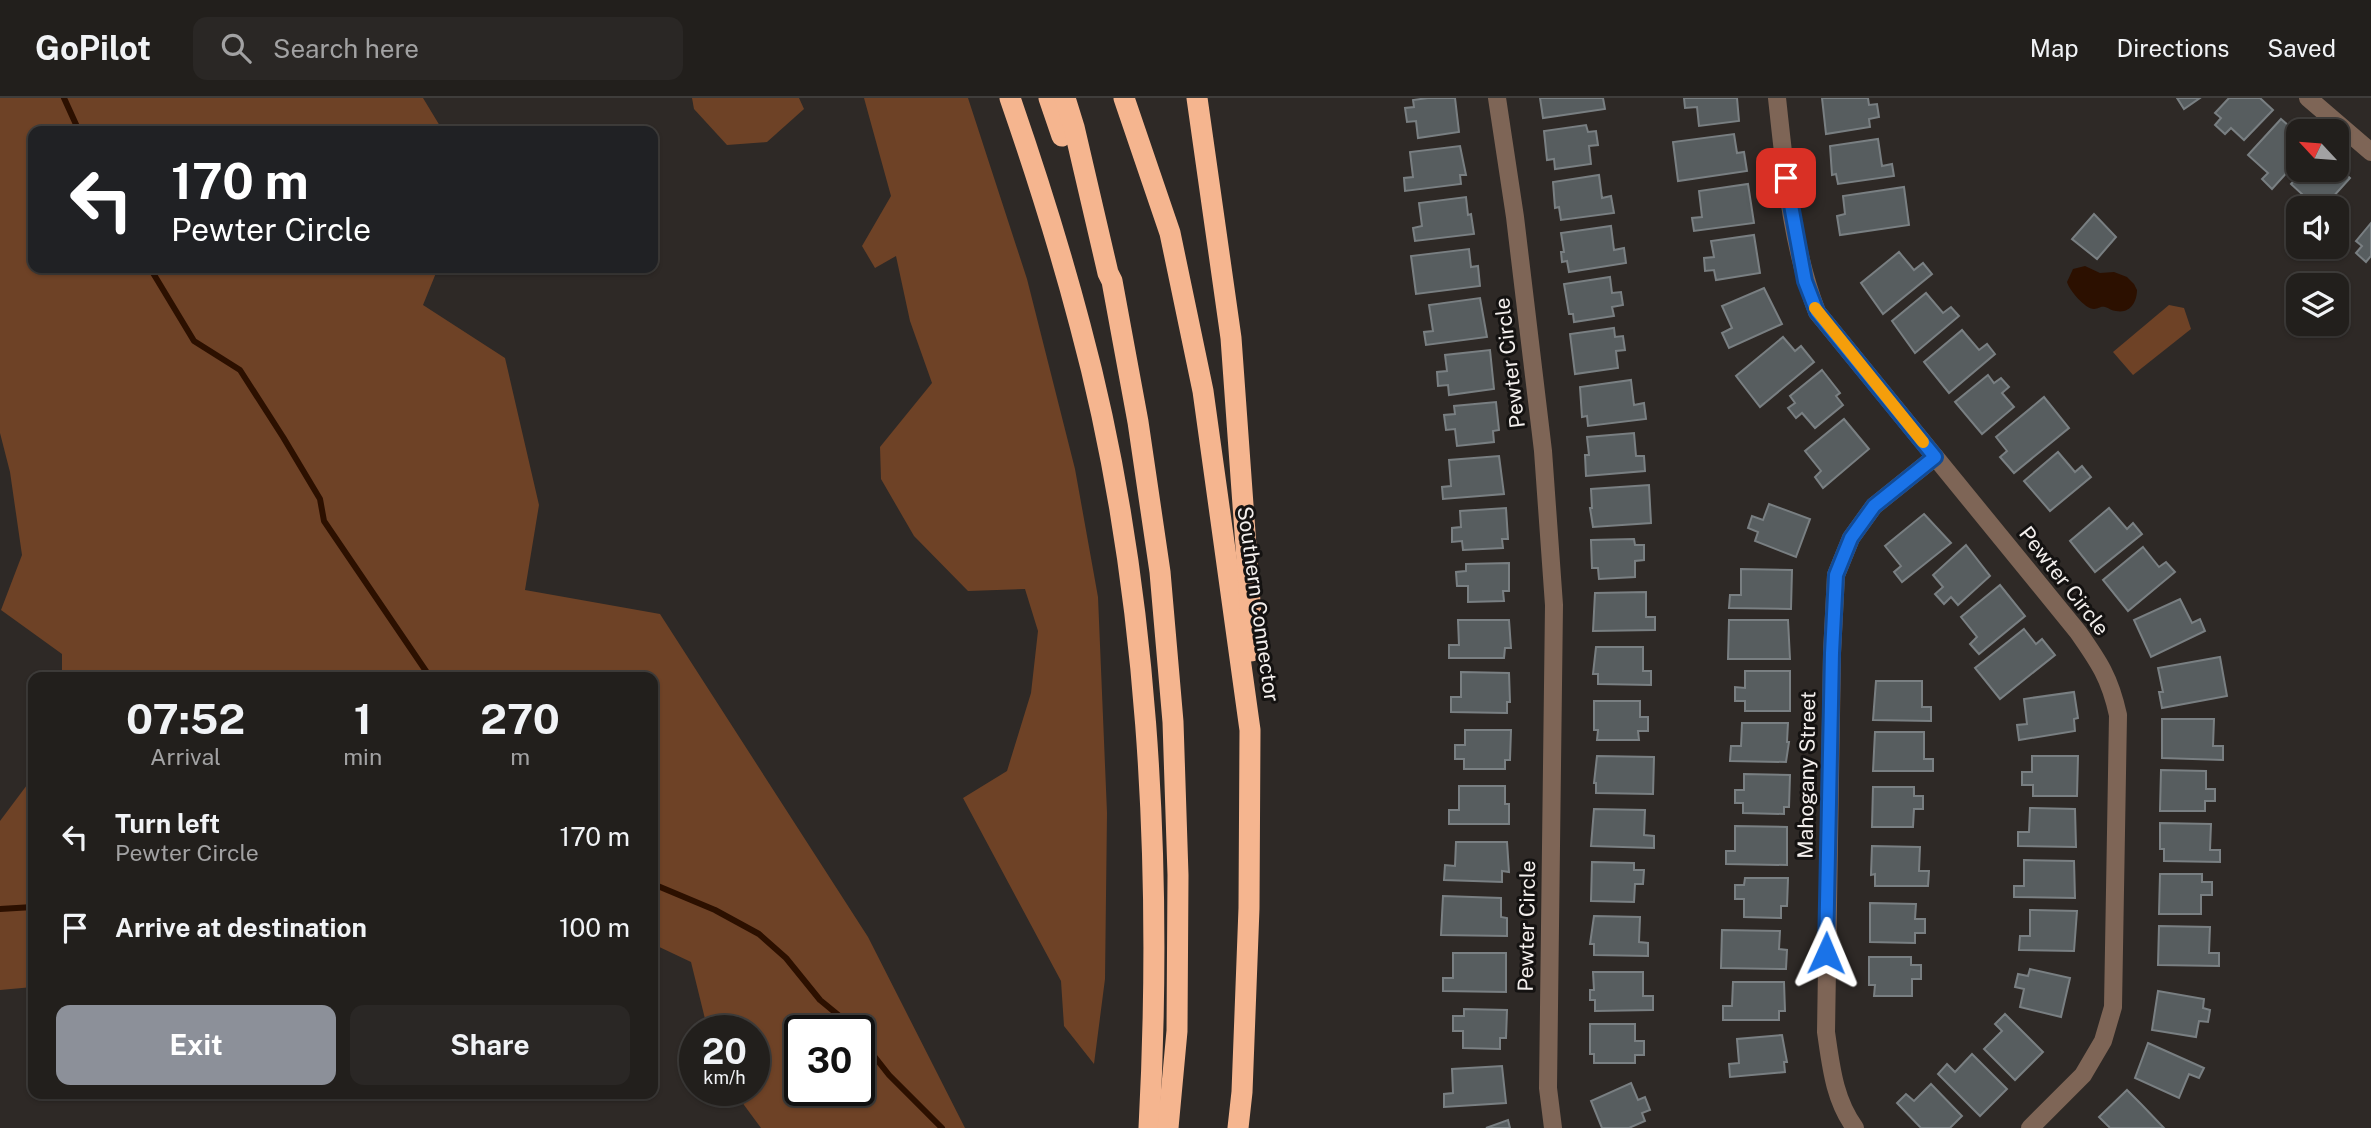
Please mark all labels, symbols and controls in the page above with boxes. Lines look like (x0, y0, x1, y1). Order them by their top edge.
search box (193, 17, 683, 80)
text: GoPilot (35, 29, 151, 67)
icon: search (217, 29, 255, 67)
text: Search here (273, 33, 419, 64)
text: Map (2030, 34, 2079, 62)
text: Directions (2117, 34, 2229, 62)
text: Saved (2267, 34, 2336, 62)
north arrow (2286, 119, 2348, 182)
map controls (2286, 119, 2349, 336)
pin (1756, 148, 1816, 208)
text: 170 m (171, 152, 309, 210)
icon: left (56, 154, 147, 245)
icon: arrive (1767, 159, 1805, 197)
button: sound (2286, 196, 2349, 259)
text: Pewter Circle (171, 211, 371, 248)
button: layers (2286, 273, 2349, 336)
street label: Pewter Circle (1489, 296, 1530, 430)
street label: Southern Connector (1232, 505, 1285, 703)
street label: Pewter Circle (2014, 521, 2115, 640)
street label: Mahogany Street (1793, 691, 1820, 859)
text: 07:52 (126, 694, 245, 743)
text: 1 (354, 694, 372, 743)
text: 270 (480, 694, 560, 743)
text: Arrival (150, 743, 221, 770)
text: min (343, 743, 382, 770)
text: m (510, 743, 530, 770)
text: Turn left (115, 808, 220, 839)
icon: left (56, 818, 94, 856)
text: 170 m (560, 821, 630, 852)
text: Pewter Circle (115, 839, 259, 866)
street label: Pewter Circle (1513, 860, 1540, 992)
icon: arrive (56, 909, 94, 947)
text: Arrive at destination (115, 912, 367, 943)
text: 100 m (559, 912, 630, 943)
position arrow (1789, 916, 1863, 990)
button: Exit (56, 1005, 336, 1085)
button: Share (350, 1005, 630, 1085)
speed limit sign: 30 (784, 1015, 875, 1106)
text: 20 (702, 1031, 747, 1072)
text: km/h (703, 1067, 746, 1088)

